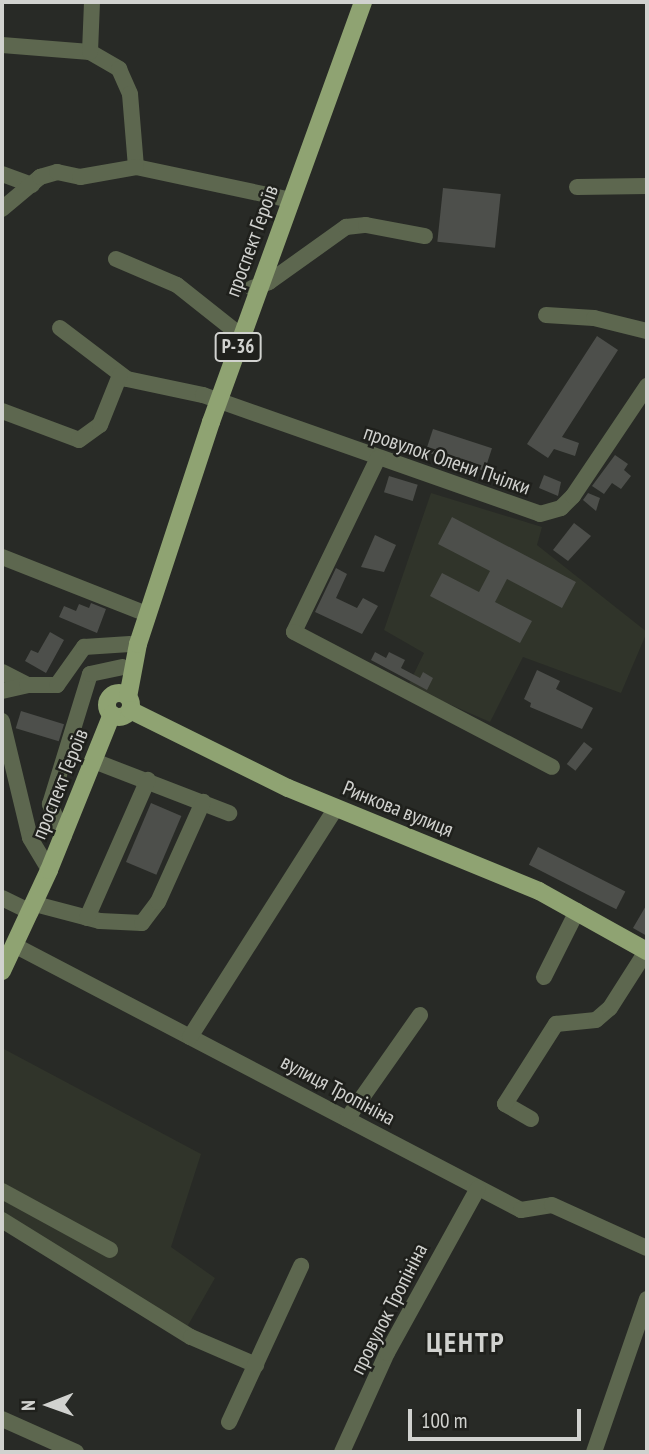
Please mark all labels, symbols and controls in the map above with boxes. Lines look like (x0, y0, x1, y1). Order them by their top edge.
street label: проспект Героїв (220, 181, 284, 301)
road number: Р-36 (214, 332, 262, 362)
street label: провулок Олени Пчілки (360, 420, 534, 500)
street label: проспект Героїв (26, 725, 94, 843)
street label: Ринкова вулиця (339, 775, 457, 843)
street label: вулиця Тропініна (276, 1049, 400, 1131)
street label: провулок Тропініна (345, 1239, 433, 1379)
district label: ЦЕНТР (427, 1325, 505, 1359)
north arrow (14, 1370, 84, 1440)
scale bar (411, 1394, 584, 1438)
text: N (16, 1400, 40, 1411)
text: 100 m (421, 1407, 467, 1434)

